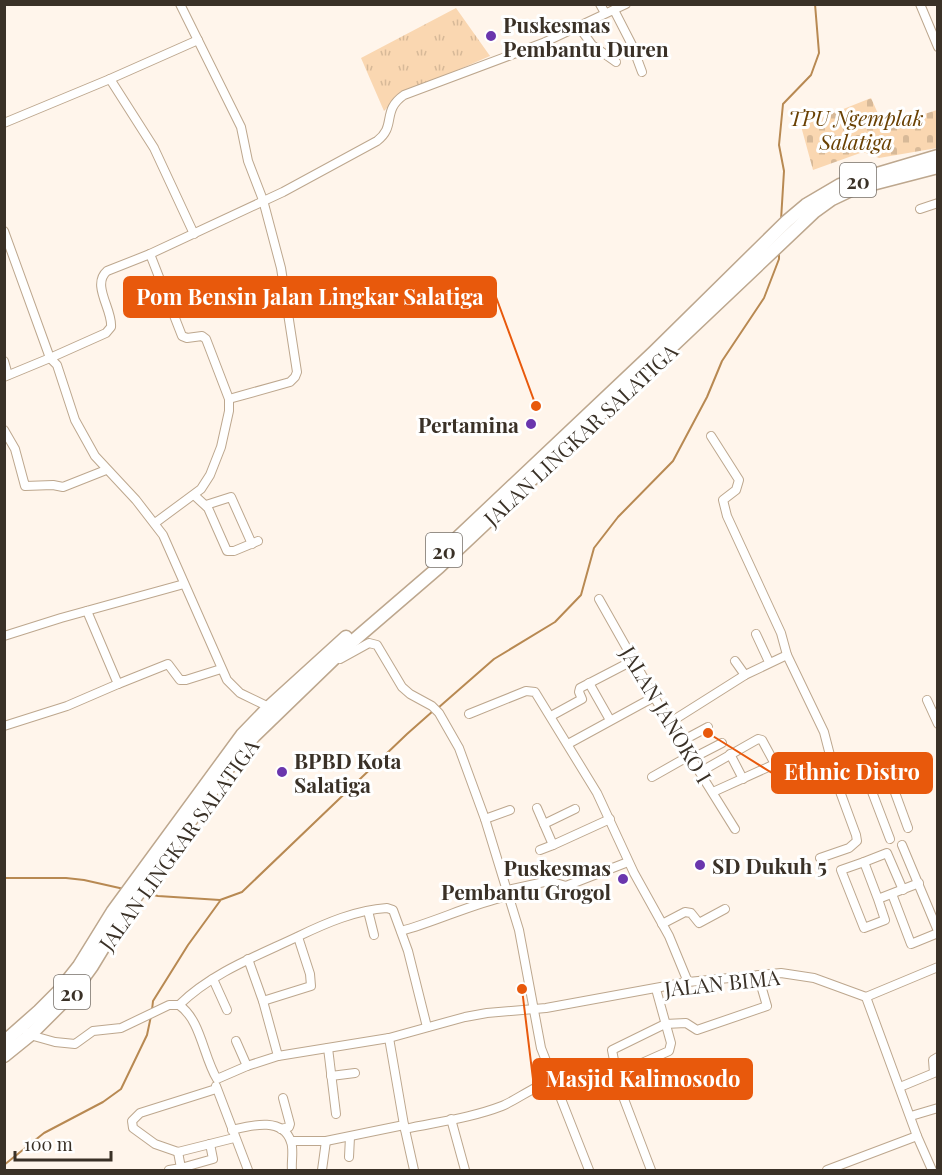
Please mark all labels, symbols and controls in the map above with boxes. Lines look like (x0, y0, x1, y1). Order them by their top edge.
place label: Puskesmas Pembantu Duren (503, 10, 669, 62)
marker: Puskesmas Pembantu Duren (484, 29, 498, 43)
park label: TPU Ngemplak Salatiga (789, 103, 924, 155)
road number: 20 (840, 163, 876, 197)
callout: Pom Bensin Jalan Lingkar Salatiga (124, 277, 496, 317)
text: Pom Bensin Jalan Lingkar Salatiga (136, 281, 484, 311)
street label: JALAN LINGKAR SALATIGA (476, 336, 683, 532)
place label: Pertamina (418, 410, 519, 438)
marker: Pertamina (524, 417, 538, 431)
road number: 20 (426, 533, 462, 567)
street label: JALAN JANOKO I (615, 640, 719, 788)
street label: JALAN LINGKAR SALATIGA (91, 732, 265, 956)
place label: BPBD Kota Salatiga (294, 746, 402, 798)
callout: Ethnic Distro (772, 753, 932, 793)
text: Ethnic Distro (784, 756, 920, 786)
marker: BPBD Kota Salatiga (275, 765, 289, 779)
place label: SD Dukuh 5 (712, 851, 827, 879)
place label: Puskesmas Pembantu Grogol (441, 853, 611, 905)
marker: SD Dukuh 5 (693, 858, 707, 872)
marker: Puskesmas Pembantu Grogol (616, 872, 630, 886)
street label: JALAN BIMA (662, 962, 782, 1002)
road number: 20 (54, 975, 90, 1009)
callout: Masjid Kalimosodo (533, 1059, 752, 1099)
text: Masjid Kalimosodo (546, 1063, 740, 1093)
scale bar (15, 1124, 111, 1162)
text: 100 m (24, 1132, 73, 1156)

